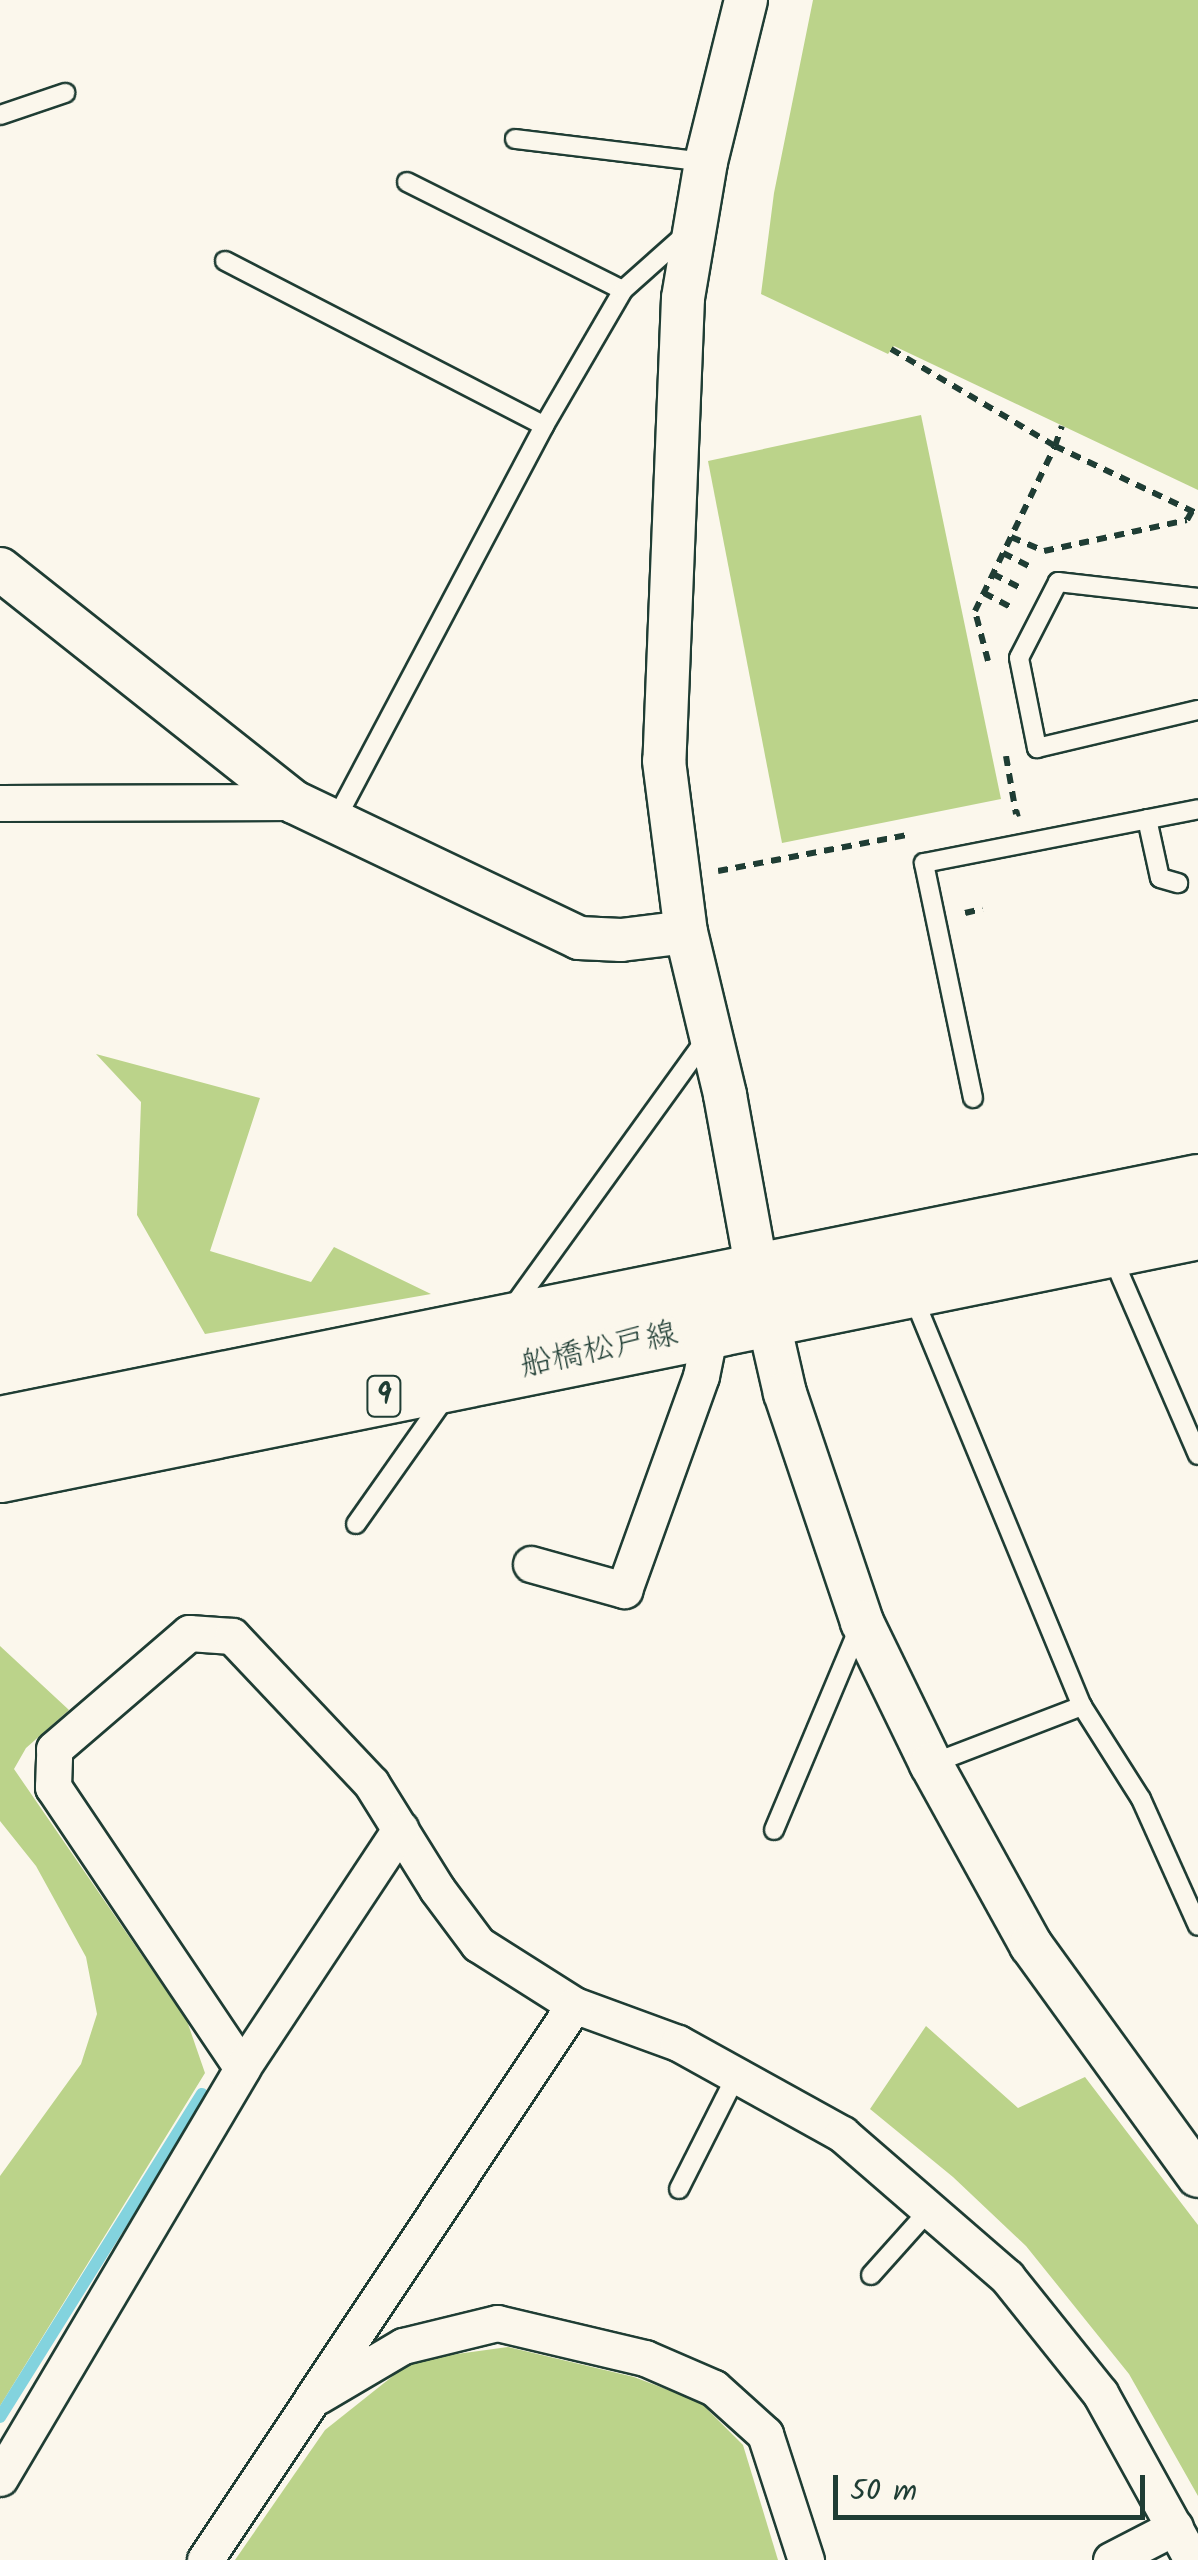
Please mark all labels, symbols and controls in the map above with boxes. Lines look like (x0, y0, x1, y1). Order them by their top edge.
street label: 船橋松戸線 (517, 1316, 681, 1386)
road number: 9 (364, 1371, 404, 1421)
scale bar (838, 2455, 1150, 2517)
text: 50 m (850, 2468, 917, 2516)

